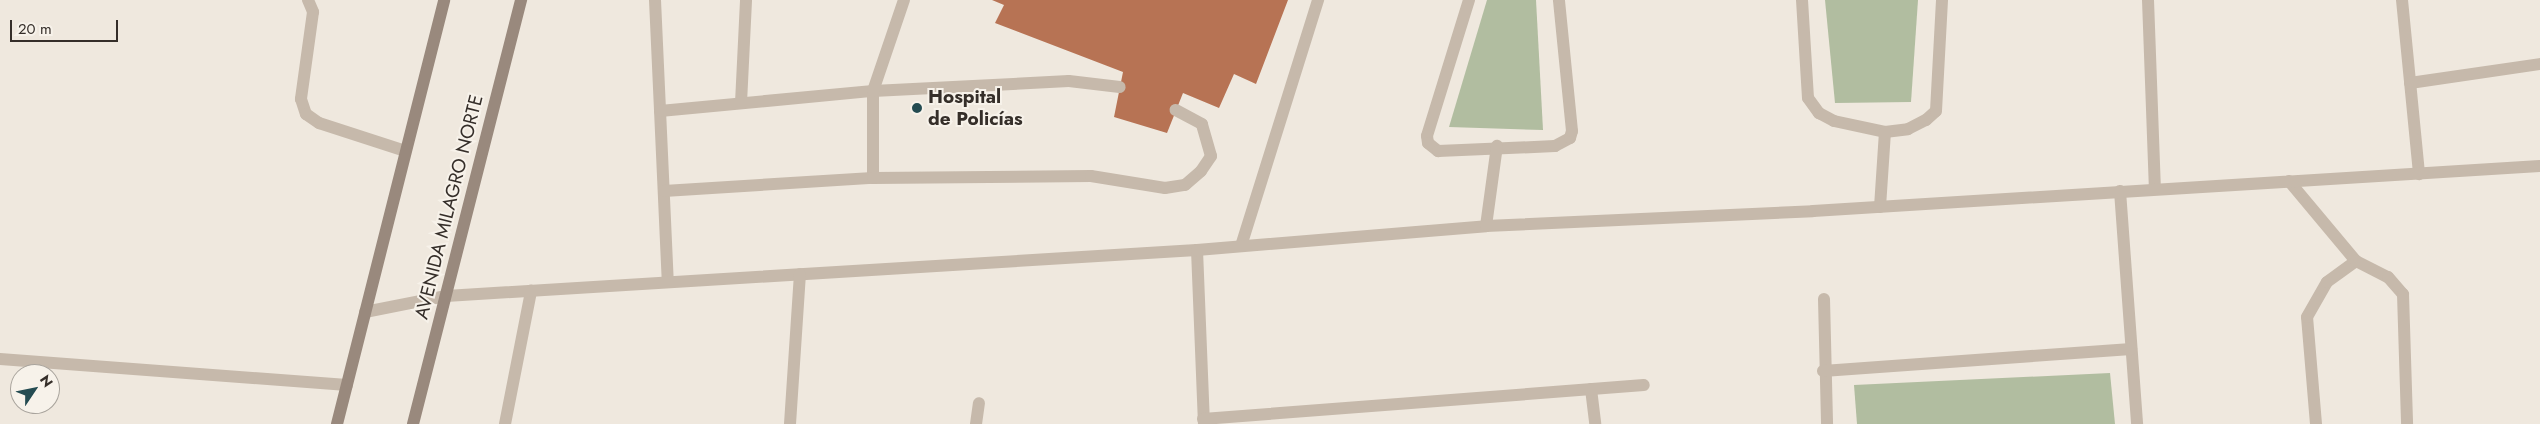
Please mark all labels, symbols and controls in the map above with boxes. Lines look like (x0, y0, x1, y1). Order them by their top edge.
scale bar (12, 10, 120, 42)
text: 20 m (18, 18, 52, 40)
place label: Hospital de Policías (928, 86, 1023, 130)
street label: AVENIDA MILAGRO NORTE (410, 92, 488, 322)
marker: Hospital de Policías (910, 101, 924, 115)
north arrow (10, 364, 60, 414)
text: N (35, 371, 58, 391)

